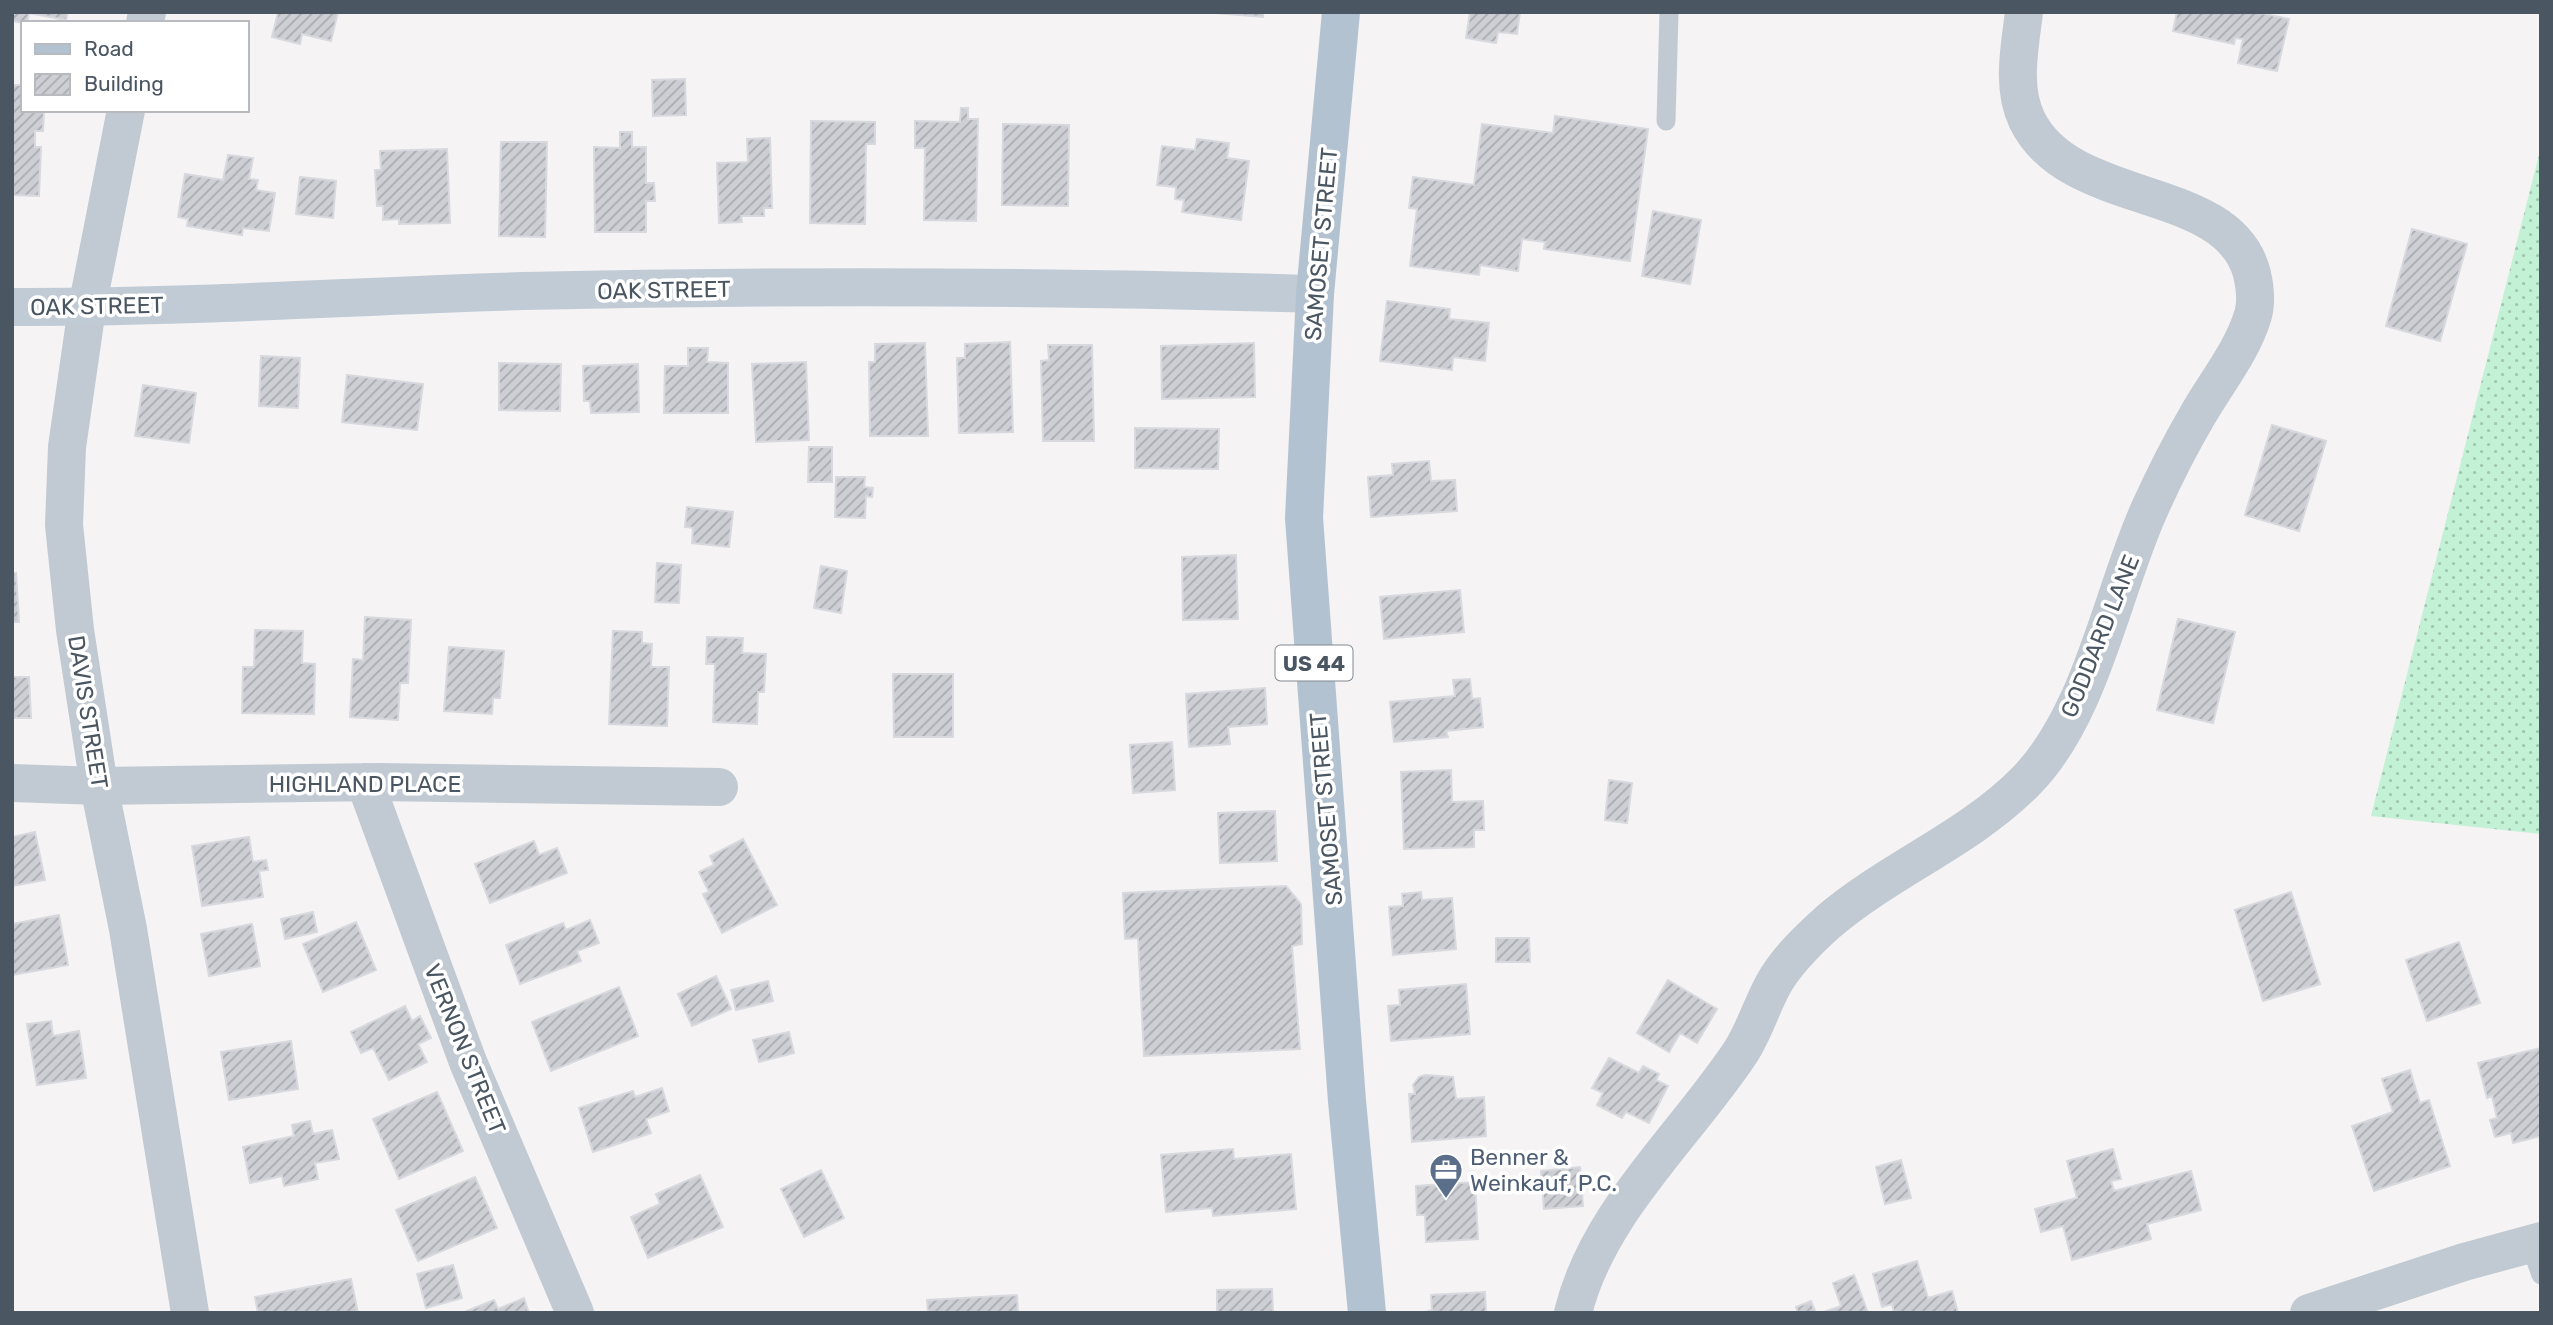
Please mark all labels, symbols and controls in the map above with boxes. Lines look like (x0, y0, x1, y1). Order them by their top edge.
legend (21, 21, 248, 112)
text: Road (84, 36, 134, 61)
text: Building (84, 71, 164, 96)
street label: SAMOSET STREET (1299, 146, 1343, 342)
street label: OAK STREET (597, 275, 731, 305)
street label: OAK STREET (30, 291, 164, 321)
street label: GODDARD LANE (2055, 551, 2145, 721)
street label: DAVIS STREET (62, 633, 114, 791)
road number: US 44 (1276, 646, 1352, 680)
street label: SAMOSET STREET (1304, 711, 1348, 907)
street label: HIGHLAND PLACE (269, 770, 461, 798)
street label: VERNON STREET (418, 960, 512, 1138)
place label: Benner & Weinkauf, P.C. (1470, 1143, 1617, 1197)
office icon: Benner & Weinkauf, P.C. (1427, 1151, 1465, 1200)

